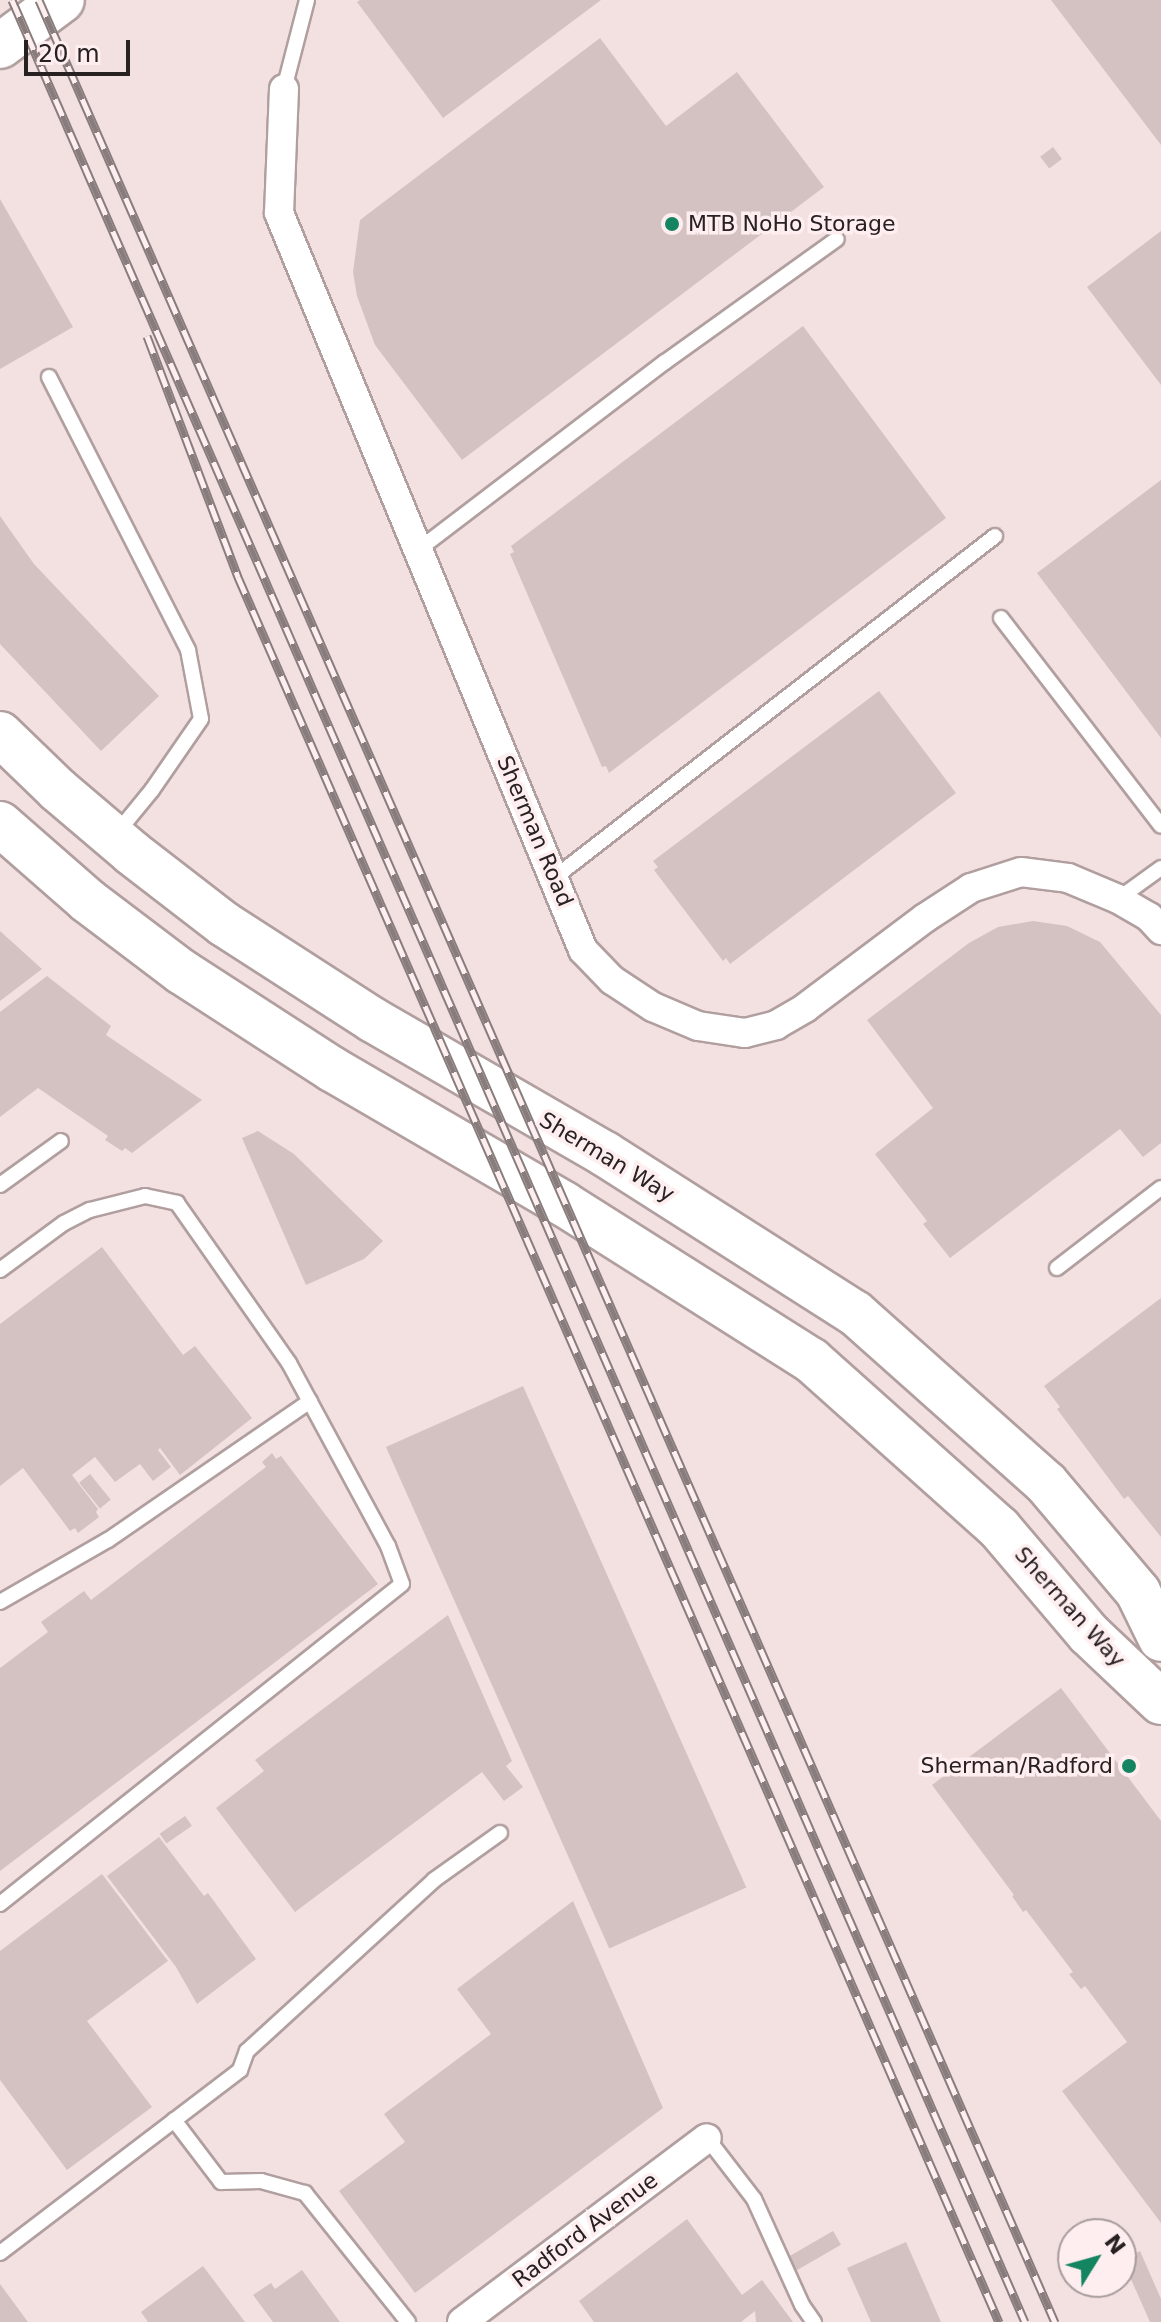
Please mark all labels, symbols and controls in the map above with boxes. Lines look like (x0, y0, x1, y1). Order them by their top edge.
scale bar (28, 24, 134, 74)
text: 20 m (38, 40, 100, 68)
place label: MTB NoHo Storage (688, 211, 895, 237)
marker: MTB NoHo Storage (663, 215, 681, 233)
street label: Sherman Road (491, 752, 579, 910)
street label: Sherman Way (535, 1106, 679, 1208)
street label: Sherman Way (1009, 1541, 1131, 1673)
place label: Sherman/Radford (921, 1753, 1113, 1779)
marker: Sherman/Radford (1120, 1757, 1138, 1775)
street label: Radford Avenue (507, 2167, 663, 2293)
north arrow (1057, 2218, 1137, 2298)
text: N (1099, 2230, 1130, 2259)

